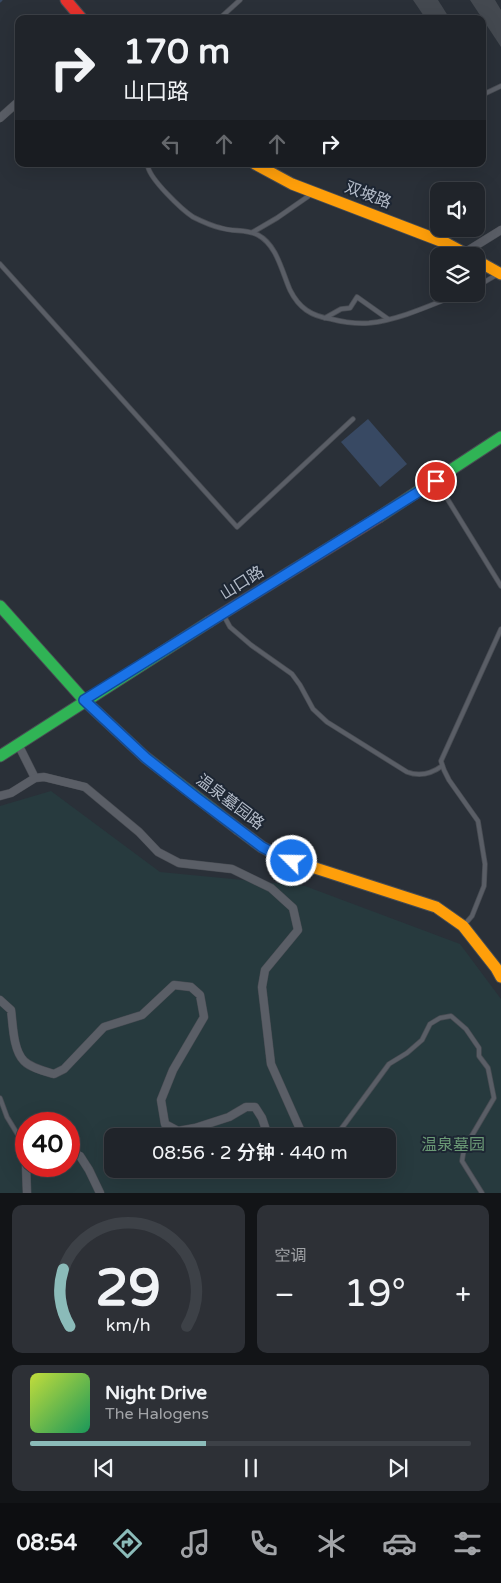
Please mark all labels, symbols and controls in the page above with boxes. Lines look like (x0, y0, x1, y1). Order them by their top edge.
text: 170 m (123, 31, 230, 73)
icon: right (40, 35, 105, 100)
text: 山口路 (123, 79, 189, 105)
icon: left (157, 130, 185, 158)
icon: ahead (210, 130, 238, 158)
icon: ahead (263, 130, 291, 158)
icon: right (316, 130, 344, 158)
street label: 双坡路 (342, 177, 394, 213)
map controls (430, 182, 485, 302)
button: sound (430, 182, 485, 237)
button: layers (430, 247, 485, 302)
pin (415, 460, 457, 502)
icon: arrive (422, 467, 450, 495)
street label: 山口路 (216, 562, 268, 604)
street label: 温泉墓园路 (192, 770, 268, 834)
position arrow (265, 834, 317, 886)
speed limit sign: 40 (15, 1112, 80, 1177)
park label: 温泉墓园 (421, 1135, 485, 1155)
text: 08:56 · 2 分钟 · 440 m (152, 1142, 348, 1164)
text: 空调 (275, 1246, 307, 1266)
text: 29 (96, 1257, 161, 1320)
text: 19° (344, 1271, 406, 1317)
text: − (275, 1278, 294, 1312)
text: + (455, 1278, 471, 1312)
text: km/h (106, 1315, 151, 1336)
text: Night Drive (105, 1382, 207, 1404)
text: The Halogens (105, 1404, 209, 1424)
icon: previous (90, 1454, 118, 1482)
icon: pause (237, 1454, 265, 1482)
icon: next (384, 1454, 412, 1482)
icon: directions (110, 1526, 145, 1561)
icon: music (178, 1526, 213, 1561)
icon: phone (246, 1526, 281, 1561)
icon: climate (314, 1526, 349, 1561)
icon: car (382, 1526, 417, 1561)
icon: filters (450, 1526, 485, 1561)
text: 08:54 (16, 1530, 77, 1556)

